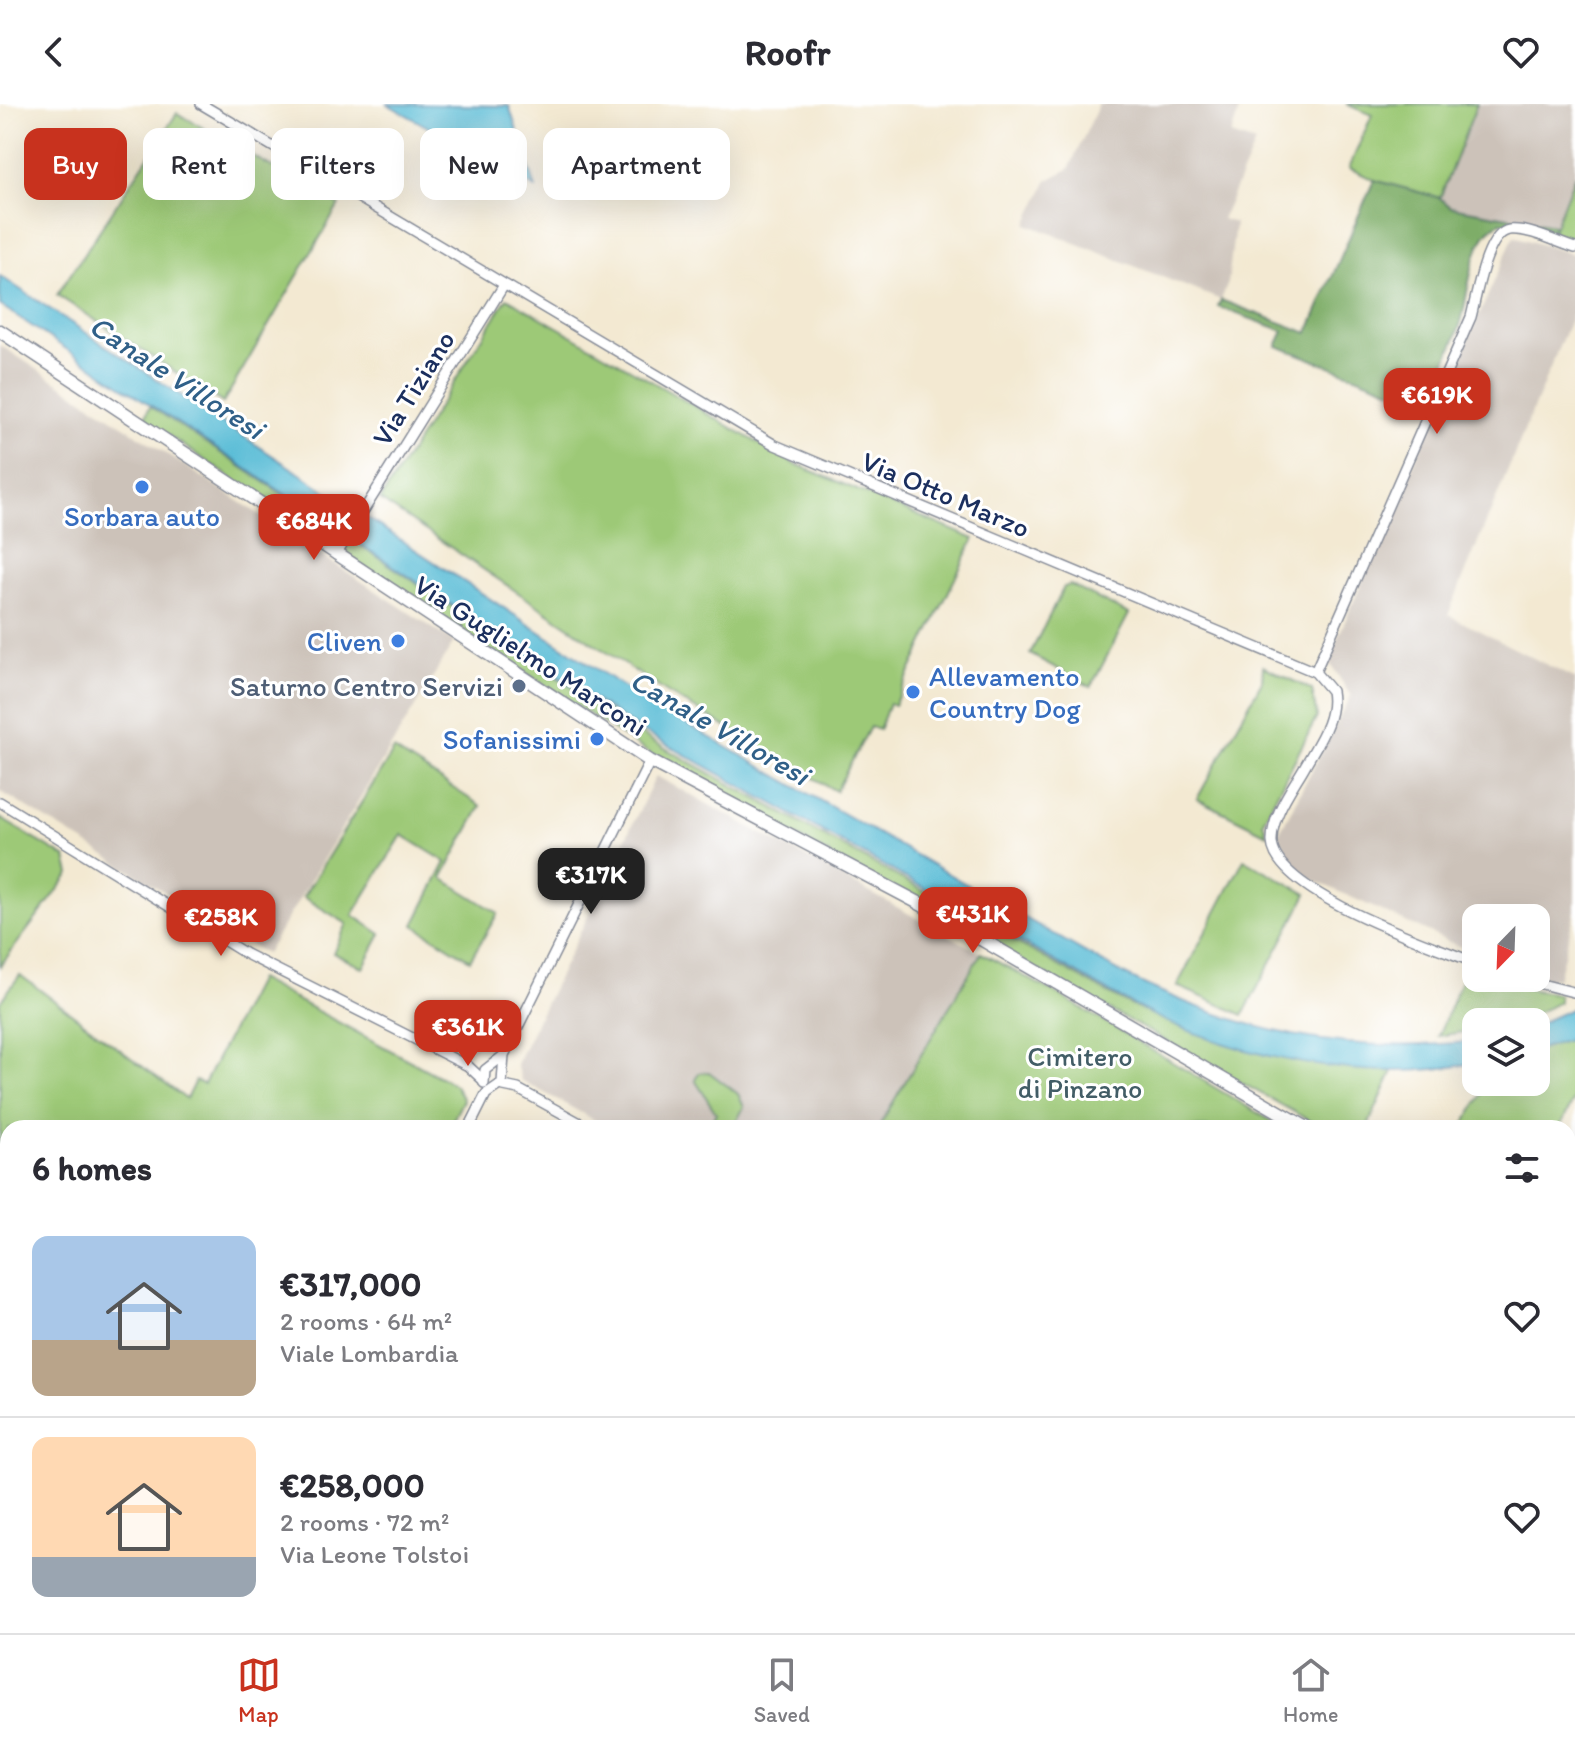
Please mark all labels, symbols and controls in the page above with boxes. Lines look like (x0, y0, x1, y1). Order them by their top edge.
icon: back (32, 30, 76, 74)
icon: heart (1499, 30, 1543, 74)
text: Roofr (745, 31, 830, 74)
chip: Buy (24, 128, 127, 200)
chip: Rent (143, 128, 255, 200)
chip: Filters (271, 128, 404, 200)
chip: New (420, 128, 527, 200)
chip: Apartment (543, 128, 730, 200)
water label: Canale Villoresi (83, 307, 274, 449)
street label: Via Tiziano (364, 324, 462, 452)
pin: €619K (1381, 368, 1493, 436)
text: €619K (1402, 378, 1472, 410)
street label: Via Otto Marzo (857, 443, 1035, 545)
marker: Sorbara auto (133, 478, 151, 496)
pin: €684K (258, 494, 370, 562)
place label: Sorbara auto (64, 499, 220, 533)
text: €684K (276, 504, 352, 536)
street label: Via Guglielmo Marconi (408, 567, 654, 743)
place label: Cliven (307, 624, 382, 658)
marker: Cliven (389, 632, 407, 650)
place label: Allevamento Country Dog (929, 659, 1081, 725)
water label: Canale Villoresi (624, 661, 819, 795)
place label: Saturno Centro Servizi (230, 669, 503, 703)
marker: Saturno Centro Servizi (510, 677, 528, 695)
marker: Allevamento Country Dog (904, 683, 922, 701)
place label: Sofanissimi (443, 722, 581, 756)
marker: Sofanissimi (588, 730, 606, 748)
pin: €317K (535, 848, 647, 916)
text: €317K (556, 858, 626, 890)
pin: €431K (917, 887, 1029, 955)
pin: €258K (165, 890, 277, 958)
text: €431K (936, 897, 1010, 929)
text: €258K (184, 900, 258, 932)
north arrow (1462, 904, 1550, 992)
map controls (1462, 904, 1550, 1096)
pin: €361K (412, 1000, 524, 1068)
button: layers (1462, 1008, 1550, 1096)
text: €361K (432, 1010, 504, 1042)
park label: Cimitero di Pinzano (1018, 1039, 1142, 1105)
icon: filters (1500, 1146, 1544, 1190)
text: 6 homes (32, 1148, 152, 1189)
text: €317,000 (280, 1264, 421, 1305)
icon: home (96, 1268, 192, 1364)
icon: heart (1500, 1294, 1544, 1338)
text: 2 rooms · 64 m² (280, 1305, 452, 1337)
text: Viale Lombardia (280, 1337, 459, 1369)
text: €258,000 (280, 1465, 425, 1506)
icon: home (96, 1469, 192, 1565)
icon: heart (1500, 1495, 1544, 1539)
text: 2 rooms · 72 m² (280, 1506, 449, 1538)
text: Via Leone Tolstoi (280, 1538, 469, 1570)
tab: Map (237, 1653, 281, 1728)
tab: Saved (754, 1653, 810, 1728)
tab: Home (1283, 1653, 1338, 1728)

